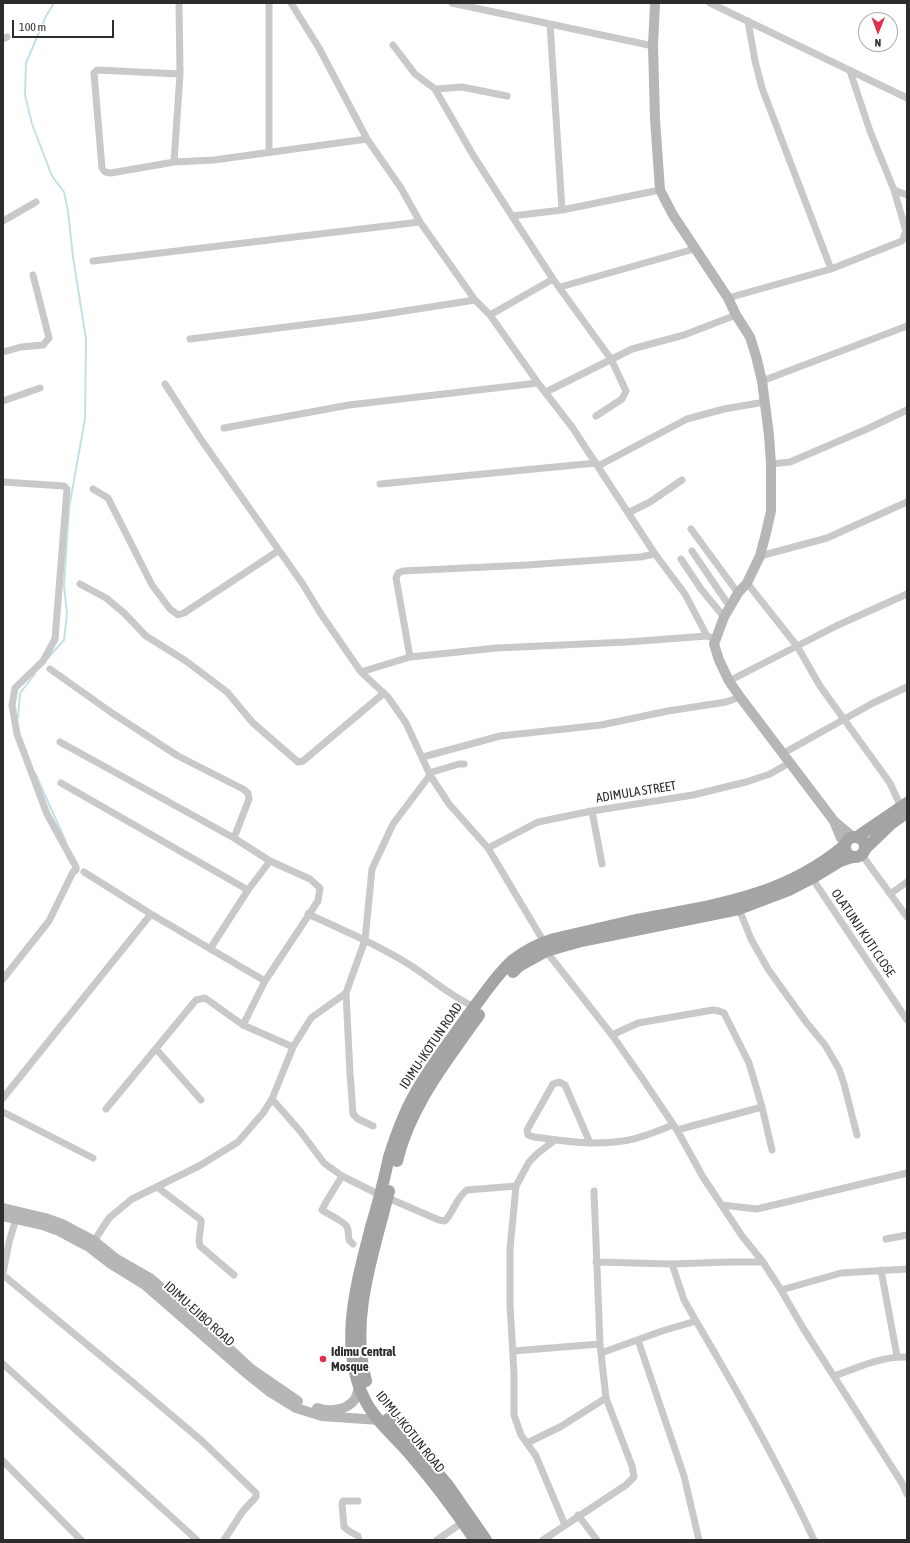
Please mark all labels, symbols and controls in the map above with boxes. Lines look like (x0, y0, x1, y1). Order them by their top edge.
scale bar (14, 12, 116, 38)
north arrow (858, 12, 898, 52)
text: 100 m (19, 20, 46, 34)
text: N (874, 37, 881, 49)
street label: ADIMULA STREET (595, 778, 677, 806)
street label: OLATUNJI KUTI CLOSE (828, 886, 898, 980)
street label: IDIMU-IKOTUN ROAD (396, 1000, 466, 1092)
street label: IDIMU-EJIBO ROAD (160, 1278, 238, 1350)
place label: Idimu Central Mosque (331, 1344, 396, 1375)
marker: Idimu Central Mosque (318, 1354, 328, 1364)
street label: IDIMU-IKOTUN ROAD (372, 1388, 448, 1476)

